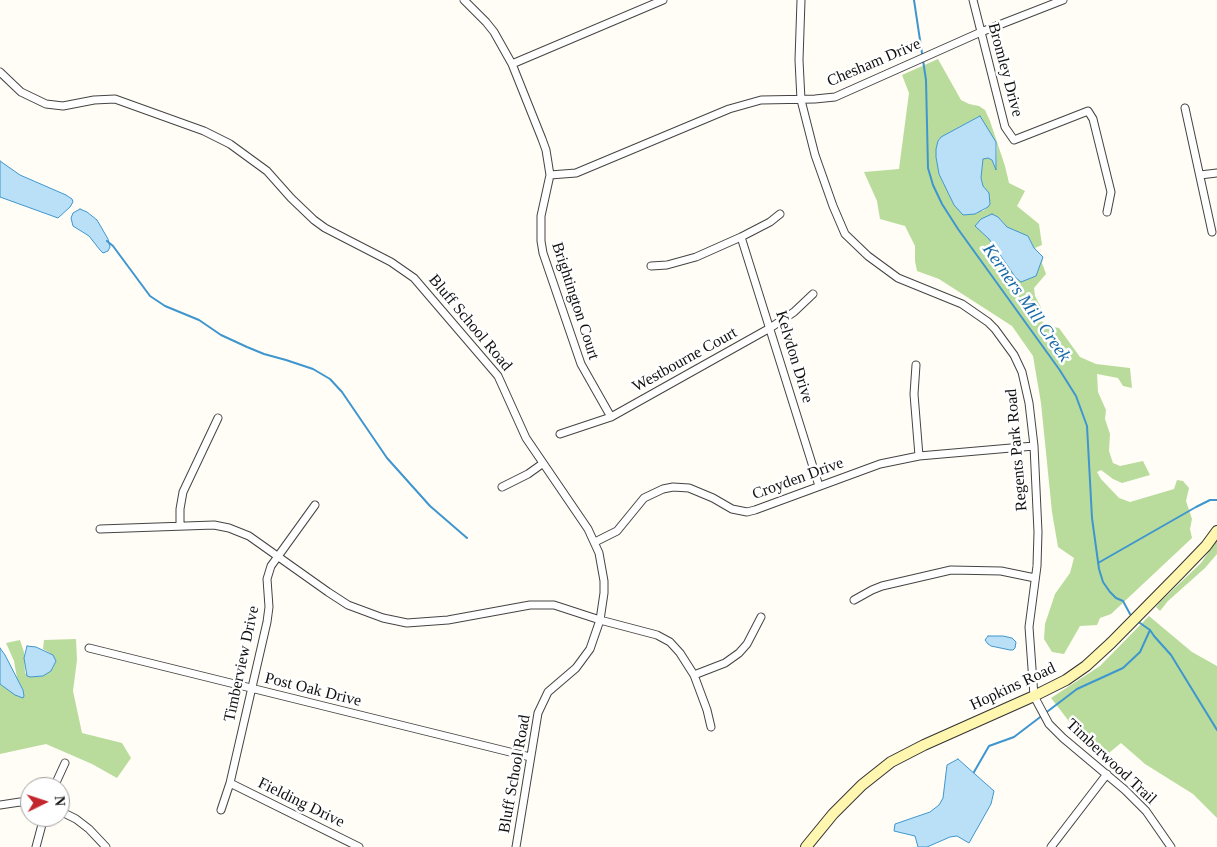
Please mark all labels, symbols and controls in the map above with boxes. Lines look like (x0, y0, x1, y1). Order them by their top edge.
street label: Bromley Drive (983, 21, 1027, 119)
street label: Chesham Drive (824, 35, 924, 91)
street label: Brightington Court (547, 240, 603, 362)
water label: Kerners Mill Creek (977, 240, 1075, 366)
street label: Bluff School Road (424, 271, 516, 375)
street label: Kelvdon Drive (771, 309, 817, 405)
street label: Westbourne Court (629, 323, 741, 397)
street label: Regents Park Road (1002, 388, 1032, 512)
street label: Croyden Drive (750, 454, 846, 504)
street label: Timberview Drive (220, 604, 264, 724)
street label: Hopkins Road (967, 659, 1059, 715)
street label: Post Oak Drive (263, 669, 363, 711)
street label: Bluff School Road (495, 713, 535, 835)
street label: Timberwood Trail (1062, 715, 1160, 809)
street label: Fielding Drive (255, 774, 347, 832)
north arrow (20, 777, 70, 827)
text: N (52, 795, 67, 807)

